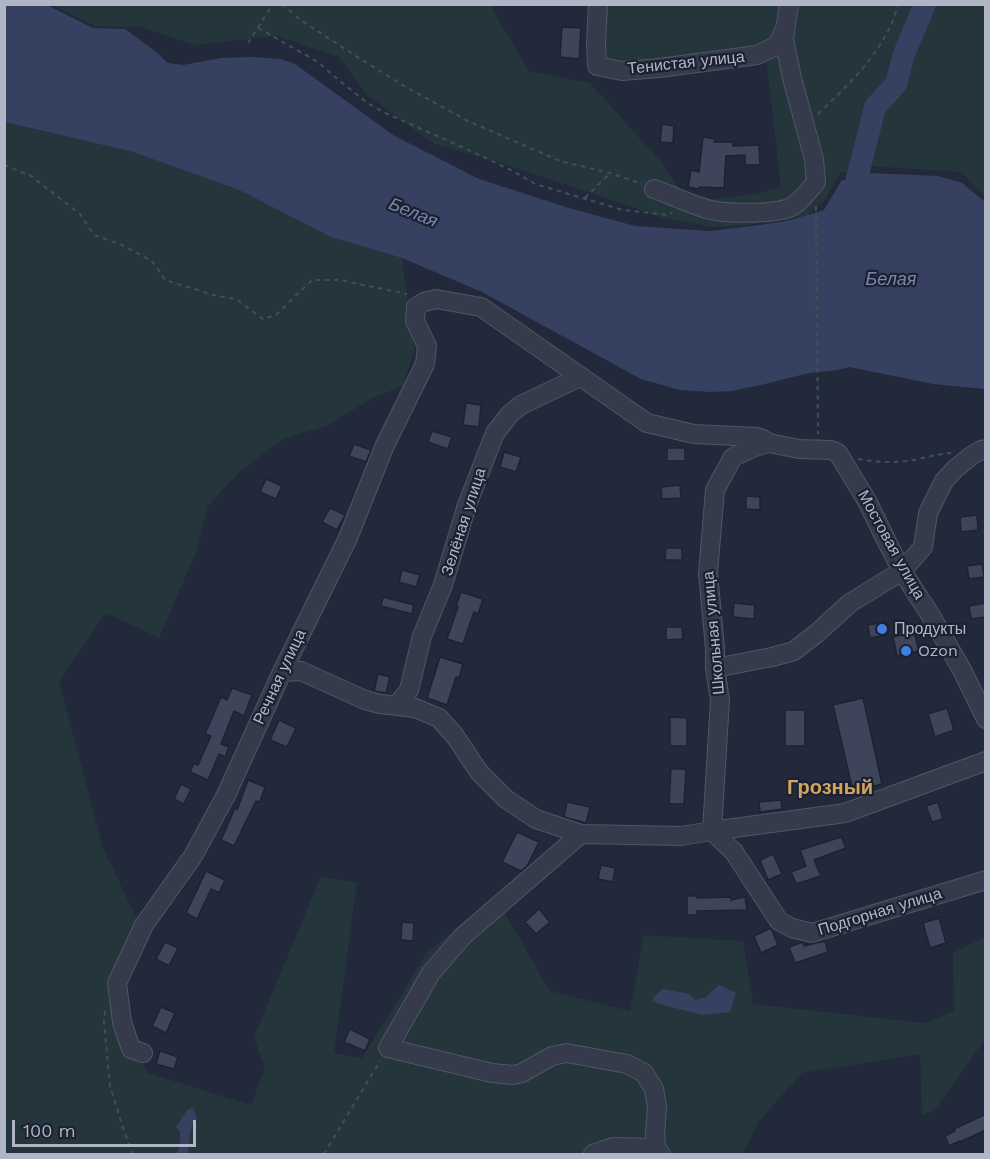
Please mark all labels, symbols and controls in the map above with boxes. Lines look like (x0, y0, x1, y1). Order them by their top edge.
street label: Тенистая улица (626, 47, 746, 79)
water label: Белая (385, 193, 441, 233)
water label: Белая (866, 269, 916, 291)
street label: Зелёная улица (438, 466, 490, 578)
street label: Мостовая улица (853, 487, 929, 603)
street label: Школьная улица (699, 570, 729, 696)
place label: Продукты (894, 619, 966, 639)
marker: Продукты (875, 622, 889, 636)
street label: Речная улица (250, 626, 310, 728)
place label: Ozon (918, 641, 958, 661)
marker: Ozon (899, 644, 913, 658)
district label: Грозный (787, 776, 873, 800)
street label: Подгорная улица (816, 884, 944, 940)
scale bar (15, 1108, 200, 1146)
text: 100 m (23, 1120, 76, 1141)

